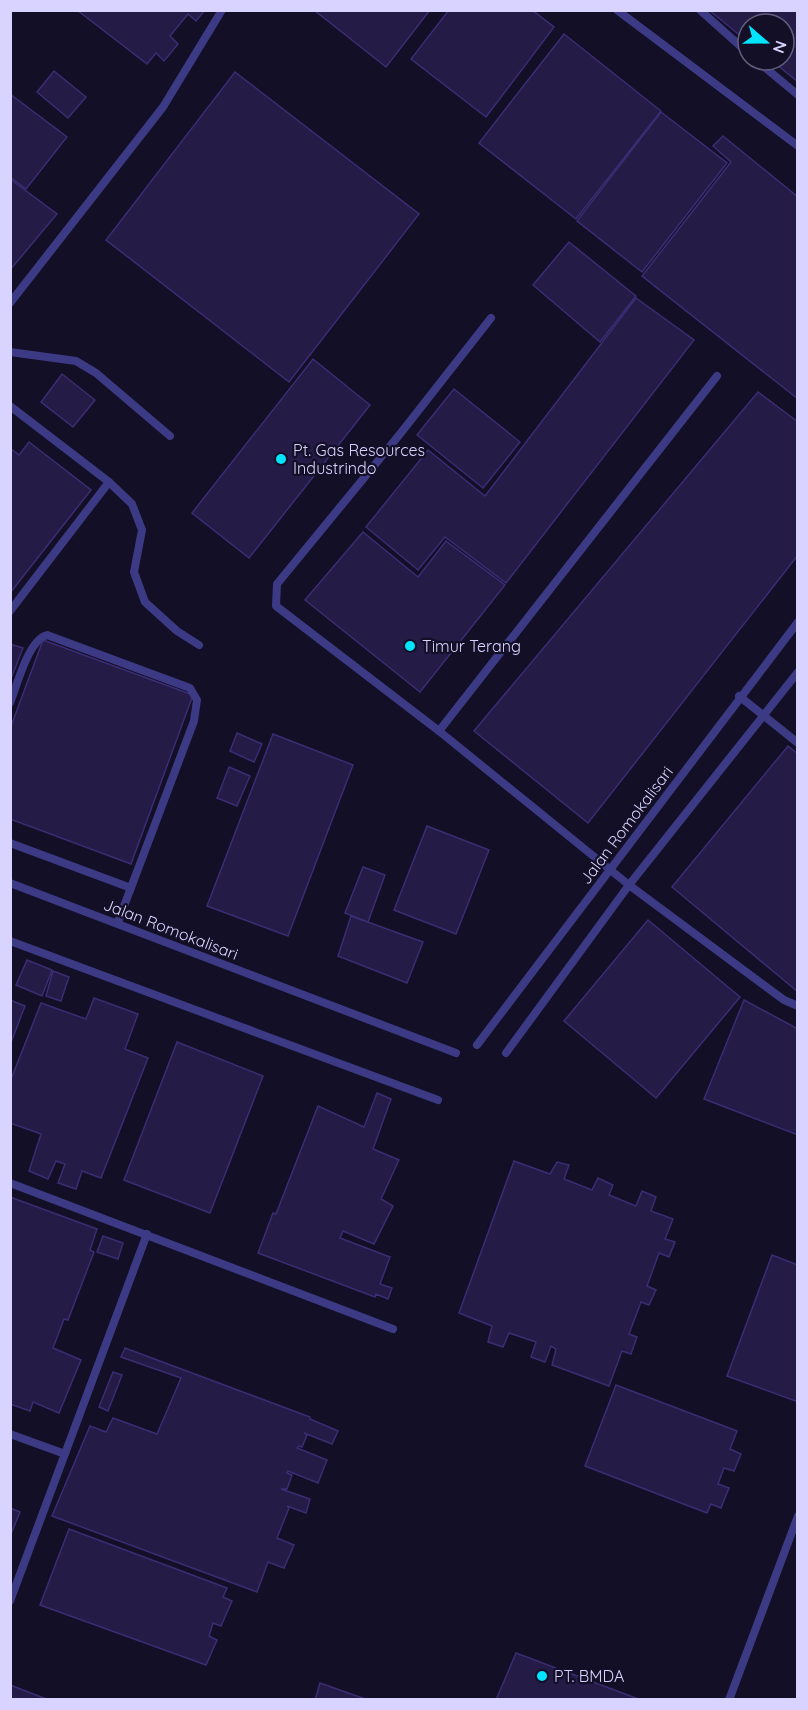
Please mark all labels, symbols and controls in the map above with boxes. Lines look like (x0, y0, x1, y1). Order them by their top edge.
north arrow (736, 12, 796, 72)
text: N (769, 38, 792, 56)
place label: Pt. Gas Resources Industrindo (293, 440, 425, 478)
marker: Pt. Gas Resources Industrindo (274, 452, 288, 466)
place label: Timur Terang (422, 636, 521, 656)
marker: Timur Terang (403, 639, 417, 653)
street label: Jalan Romokalisari (575, 762, 677, 888)
street label: Jalan Romokalisari (101, 894, 241, 964)
place label: PT. BMDA (554, 1666, 624, 1686)
marker: PT. BMDA (535, 1669, 549, 1683)

